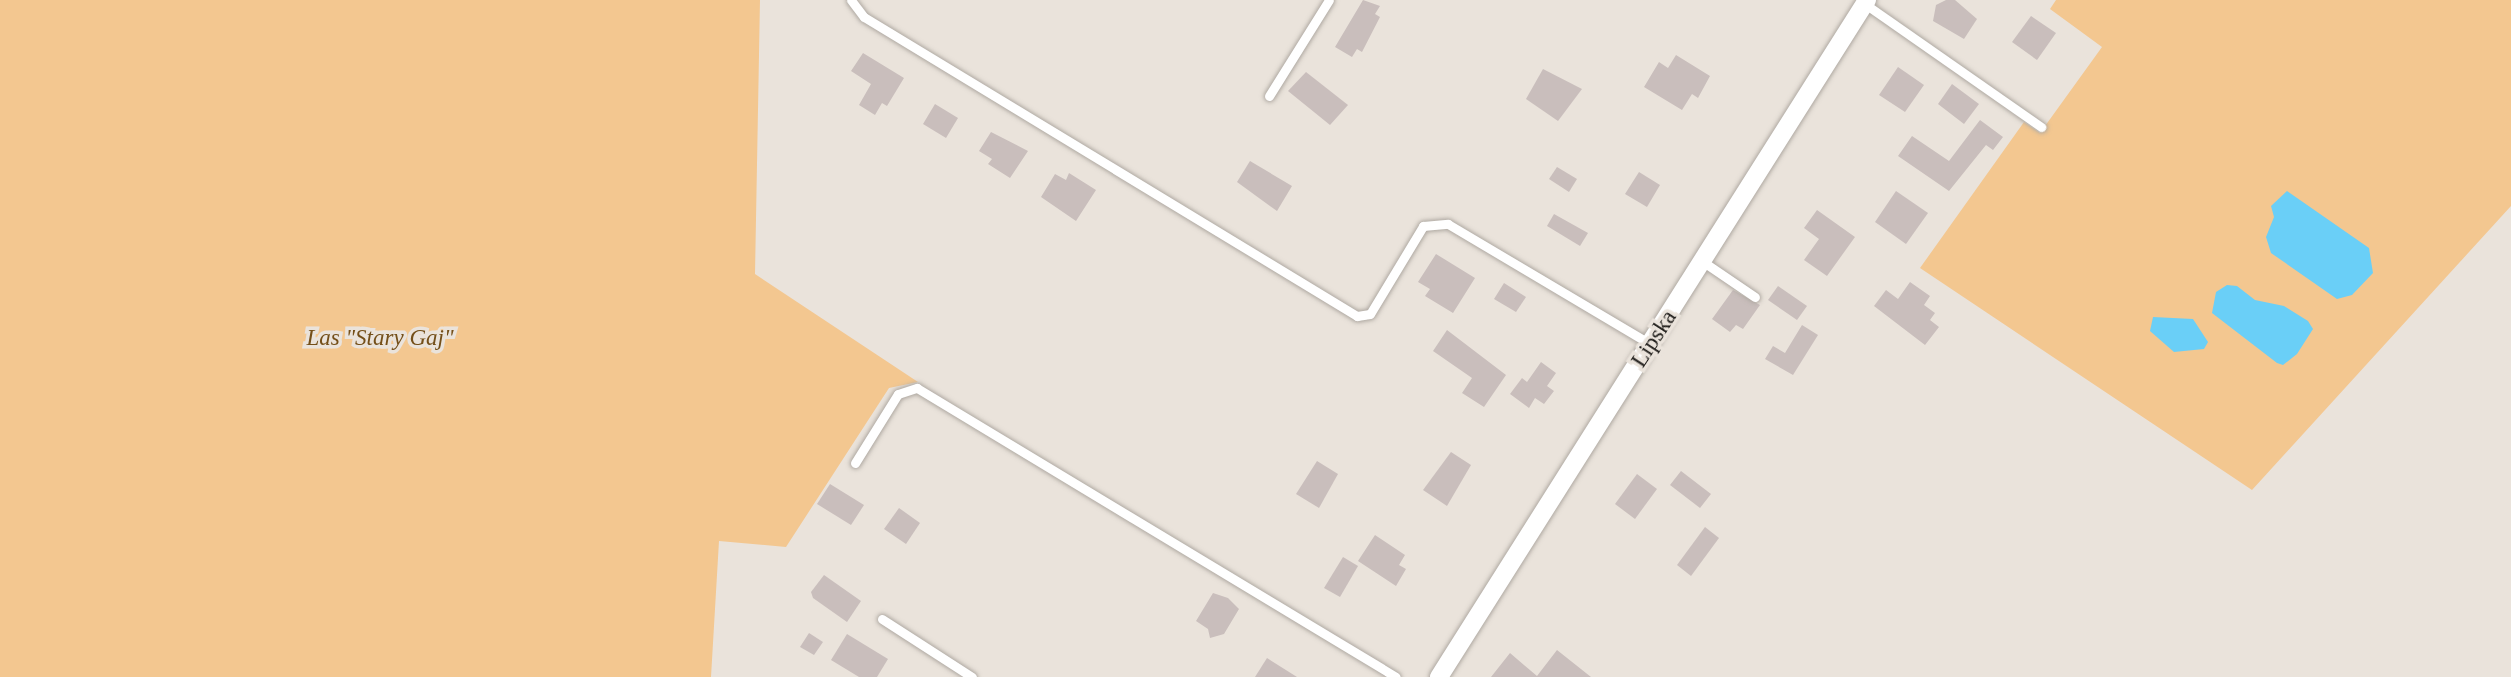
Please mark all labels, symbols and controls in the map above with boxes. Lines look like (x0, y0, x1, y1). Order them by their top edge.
street label: Lipska (1625, 305, 1683, 373)
park label: Las "Stary Gaj" (306, 324, 454, 352)

